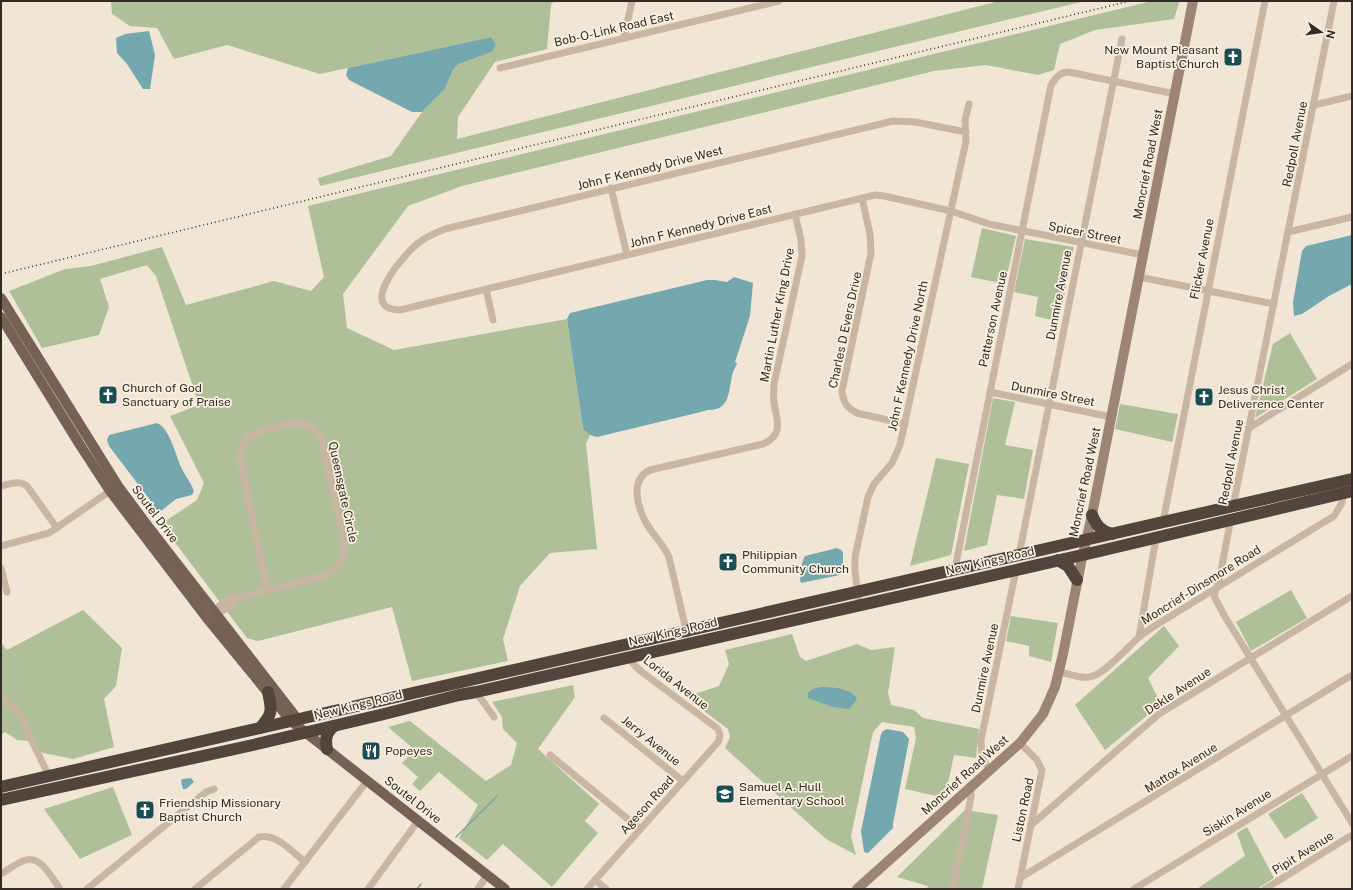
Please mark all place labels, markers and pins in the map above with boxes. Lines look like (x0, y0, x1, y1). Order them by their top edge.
place label: New Mount Pleasant Baptist Church (1104, 43, 1219, 71)
church icon: New Mount Pleasant Baptist Church (1222, 46, 1244, 68)
place label: Church of God Sanctuary of Praise (122, 381, 231, 409)
place label: Jesus Christ Deliverence Center (1218, 383, 1325, 411)
church icon: Church of God Sanctuary of Praise (97, 384, 119, 406)
church icon: Jesus Christ Deliverence Center (1193, 386, 1215, 408)
place label: Philippian Community Church (742, 548, 849, 576)
church icon: Philippian Community Church (717, 551, 739, 573)
restaurant icon: Popeyes (360, 740, 382, 762)
place label: Popeyes (385, 744, 432, 758)
place label: Samuel A. Hull Elementary School (739, 780, 845, 808)
school or university icon: Samuel A. Hull Elementary School (714, 783, 736, 805)
place label: Friendship Missionary Baptist Church (159, 796, 282, 824)
church icon: Friendship Missionary Baptist Church (134, 799, 156, 821)

